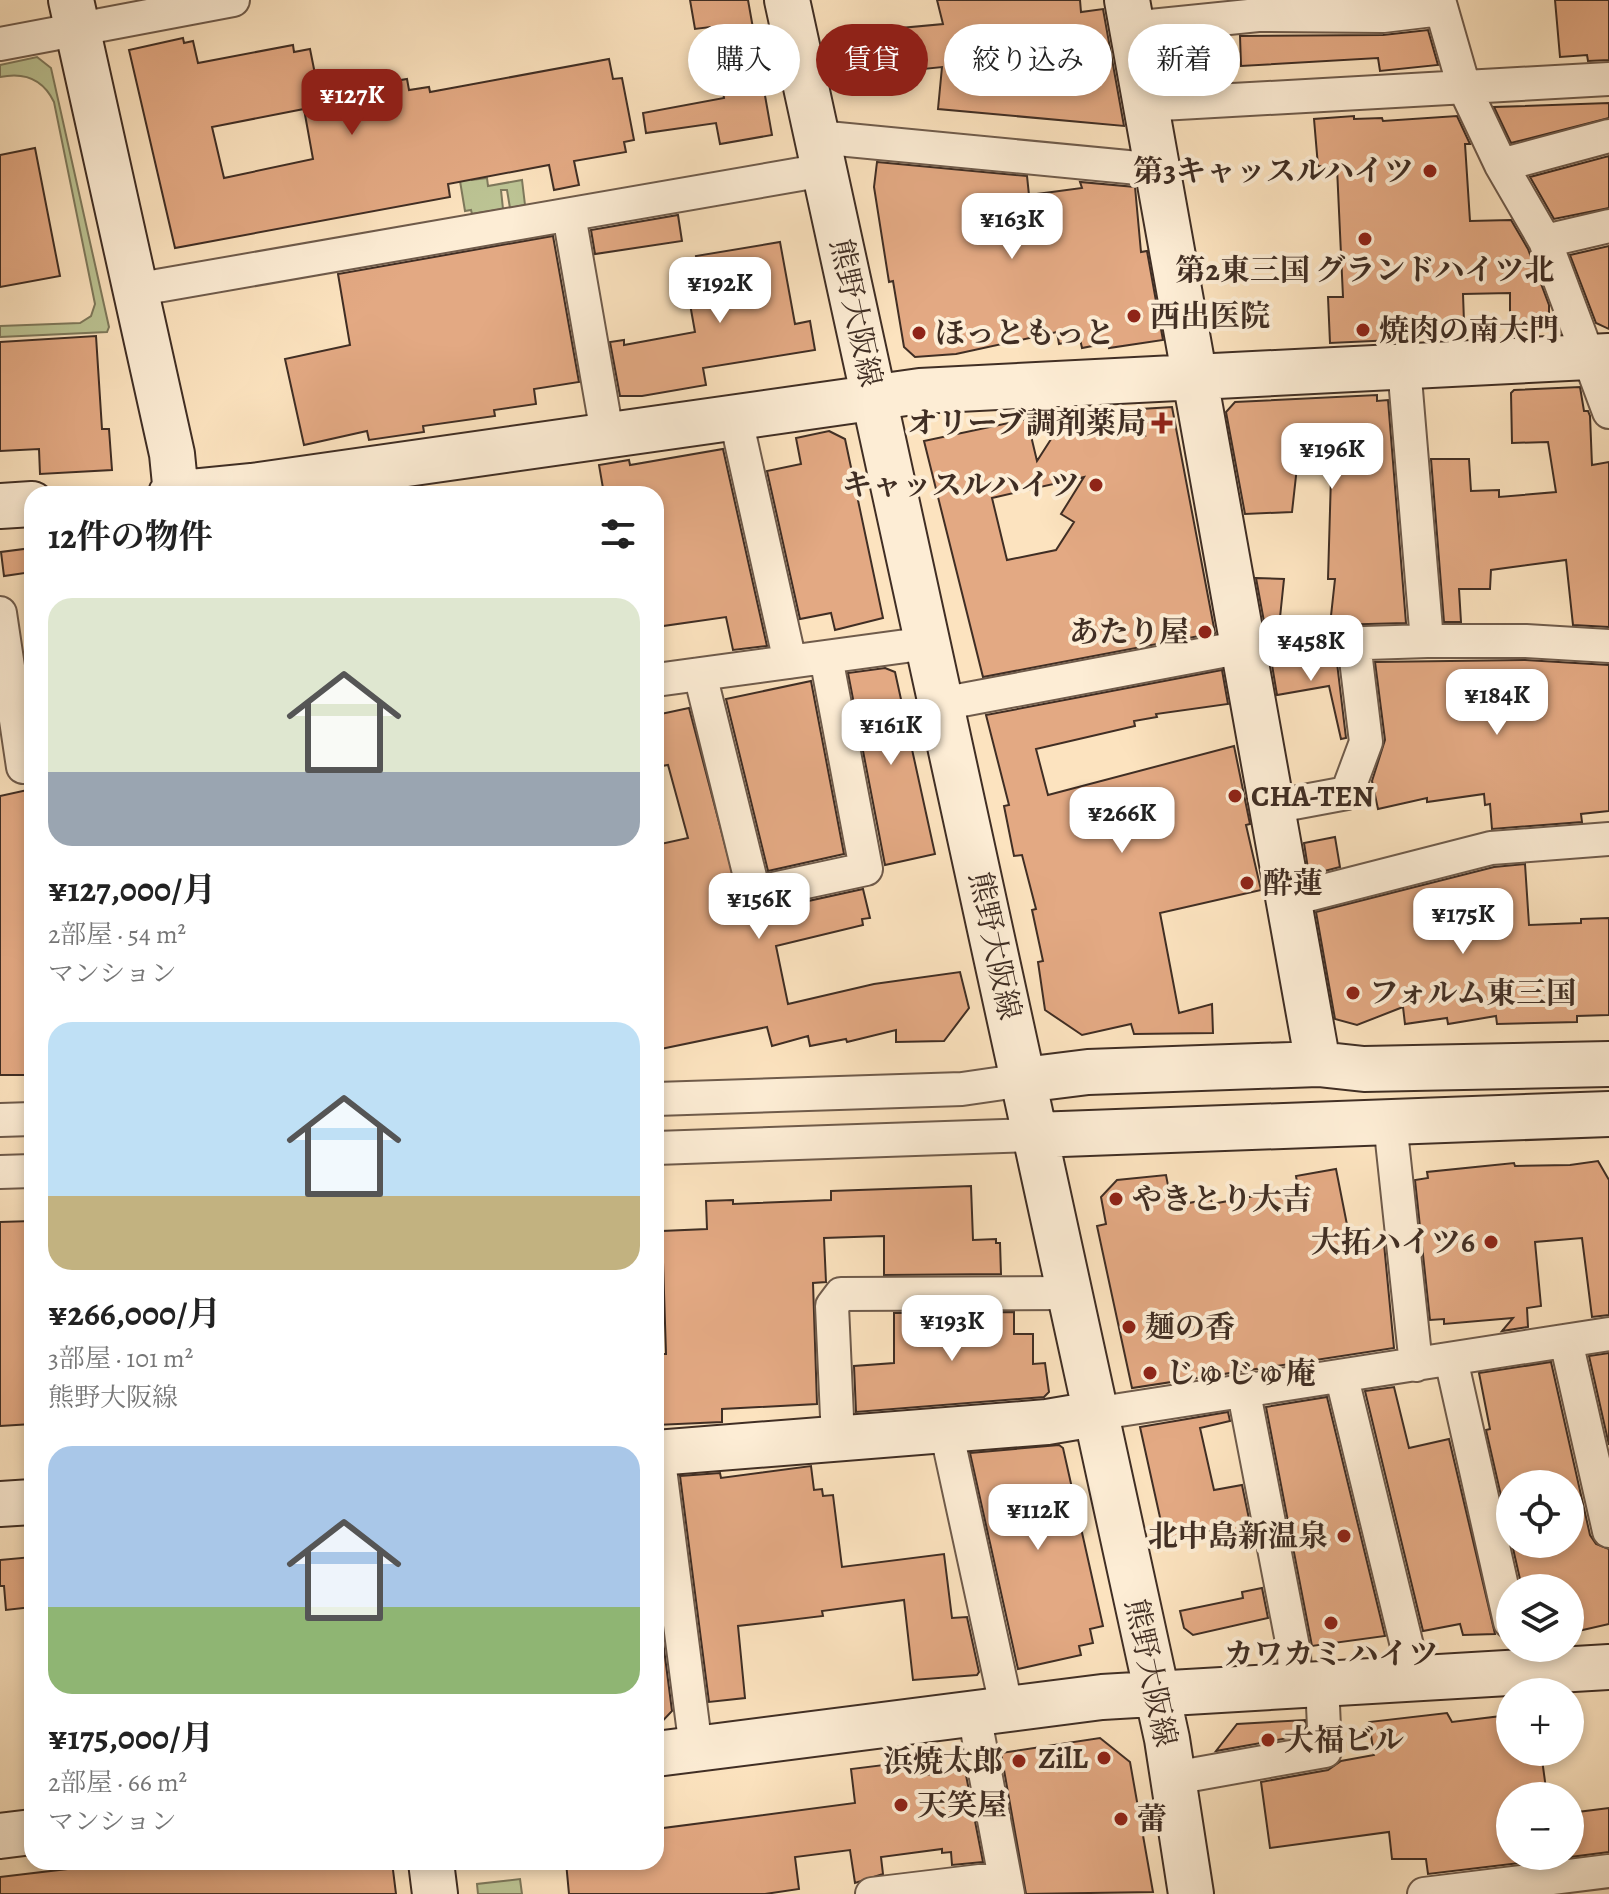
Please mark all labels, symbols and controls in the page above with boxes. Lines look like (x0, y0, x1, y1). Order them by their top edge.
chip: 購入 (688, 24, 800, 96)
chip: 賃貸 (816, 24, 928, 96)
chip: 絞り込み (944, 24, 1112, 96)
chip: 新着 (1128, 24, 1240, 96)
pin: ¥127K (296, 69, 408, 137)
text: ¥127K (320, 77, 384, 112)
place label: 第3キャッスルハイツ (1133, 151, 1414, 191)
marker: 第3キャッスルハイツ (1421, 162, 1439, 180)
pin: ¥163K (956, 193, 1068, 261)
text: ¥163K (980, 201, 1044, 236)
marker: 第2東三国 グランドハイツ北 (1356, 230, 1374, 248)
street label: 熊野大阪線 (821, 235, 891, 391)
place label: 第2東三国 グランドハイツ北 (1175, 250, 1555, 290)
pin: ¥192K (664, 257, 776, 325)
text: ¥192K (687, 265, 753, 300)
place label: 西出医院 (1150, 296, 1270, 336)
marker: 西出医院 (1125, 307, 1143, 325)
place label: 焼肉の南大門 (1379, 310, 1559, 350)
place label: ほっともっと (935, 313, 1115, 353)
marker: 焼肉の南大門 (1354, 321, 1372, 339)
marker: ほっともっと (910, 324, 928, 342)
place label: オリーブ調剤薬局 (908, 403, 1146, 443)
marker: オリーブ調剤薬局 (1153, 414, 1171, 432)
pin: ¥196K (1276, 423, 1388, 491)
text: ¥196K (1299, 431, 1365, 466)
place label: キャッスルハイツ (842, 465, 1080, 505)
marker: キャッスルハイツ (1087, 476, 1105, 494)
icon: filters (596, 512, 640, 556)
text: 12件の物件 (48, 513, 213, 560)
place label: あたり屋 (1069, 612, 1189, 652)
pin: ¥458K (1255, 615, 1367, 683)
marker: あたり屋 (1196, 623, 1214, 641)
text: ¥458K (1277, 623, 1345, 658)
icon: home (272, 650, 416, 794)
pin: ¥184K (1441, 669, 1553, 737)
text: ¥184K (1464, 677, 1530, 712)
pin: ¥161K (835, 699, 947, 767)
text: ¥161K (860, 707, 922, 742)
place label: CHA-TEN (1251, 776, 1374, 816)
pin: ¥266K (1066, 787, 1178, 855)
marker: CHA-TEN (1226, 787, 1244, 805)
text: ¥266K (1088, 795, 1156, 830)
place label: 酔蓮 (1263, 863, 1323, 903)
text: ¥127,000/月 (48, 866, 216, 913)
street label: 熊野大阪線 (960, 868, 1030, 1024)
pin: ¥156K (703, 873, 815, 941)
marker: 酔蓮 (1238, 874, 1256, 892)
text: ¥156K (727, 881, 791, 916)
pin: ¥175K (1407, 888, 1519, 956)
text: ¥175K (1431, 896, 1495, 931)
text: 2部屋 · 54 m² (48, 917, 186, 952)
text: マンション (48, 956, 177, 991)
place label: フォルム東三国 (1369, 973, 1576, 1013)
marker: フォルム東三国 (1344, 984, 1362, 1002)
icon: home (272, 1074, 416, 1218)
place label: やきとり大吉 (1132, 1179, 1312, 1219)
marker: やきとり大吉 (1107, 1190, 1125, 1208)
place label: 大拓ハイツ6 (1311, 1222, 1475, 1262)
marker: 大拓ハイツ6 (1482, 1233, 1500, 1251)
text: ¥266,000/月 (48, 1290, 221, 1337)
pin: ¥193K (896, 1295, 1008, 1363)
text: ¥193K (920, 1303, 984, 1338)
place label: 麺の香 (1145, 1307, 1235, 1347)
marker: 麺の香 (1120, 1318, 1138, 1336)
text: 3部屋 · 101 m² (48, 1341, 193, 1376)
place label: じゅじゅ庵 (1166, 1353, 1316, 1393)
marker: じゅじゅ庵 (1141, 1364, 1159, 1382)
text: 熊野大阪線 (48, 1380, 178, 1415)
map controls (1496, 1470, 1584, 1870)
button: locate (1496, 1470, 1584, 1558)
pin: ¥112K (982, 1484, 1094, 1552)
text: ¥112K (1006, 1492, 1070, 1527)
icon: home (272, 1498, 416, 1642)
place label: 北中島新温泉 (1148, 1516, 1328, 1556)
marker: 北中島新温泉 (1335, 1527, 1353, 1545)
button: layers (1496, 1574, 1584, 1662)
street label: 熊野大阪線 (1116, 1595, 1186, 1751)
marker: カワカミ ハイツ (1322, 1614, 1340, 1632)
place label: カワカミ ハイツ (1223, 1634, 1439, 1674)
button: + (1496, 1678, 1584, 1766)
text: ¥175,000/月 (48, 1714, 214, 1761)
place label: 大福ビル (1284, 1720, 1404, 1760)
marker: 大福ビル (1259, 1731, 1277, 1749)
place label: ZilL (1038, 1738, 1088, 1778)
place label: 浜焼太郎 (883, 1741, 1003, 1781)
marker: ZilL (1095, 1749, 1113, 1767)
marker: 浜焼太郎 (1010, 1752, 1028, 1770)
text: 2部屋 · 66 m² (48, 1765, 187, 1800)
button: − (1496, 1782, 1584, 1870)
place label: 天笑屋 (917, 1785, 1007, 1825)
marker: 天笑屋 (892, 1796, 910, 1814)
place label: 蕾 (1137, 1799, 1167, 1839)
text: マンション (48, 1804, 177, 1839)
marker: 蕾 (1112, 1810, 1130, 1828)

